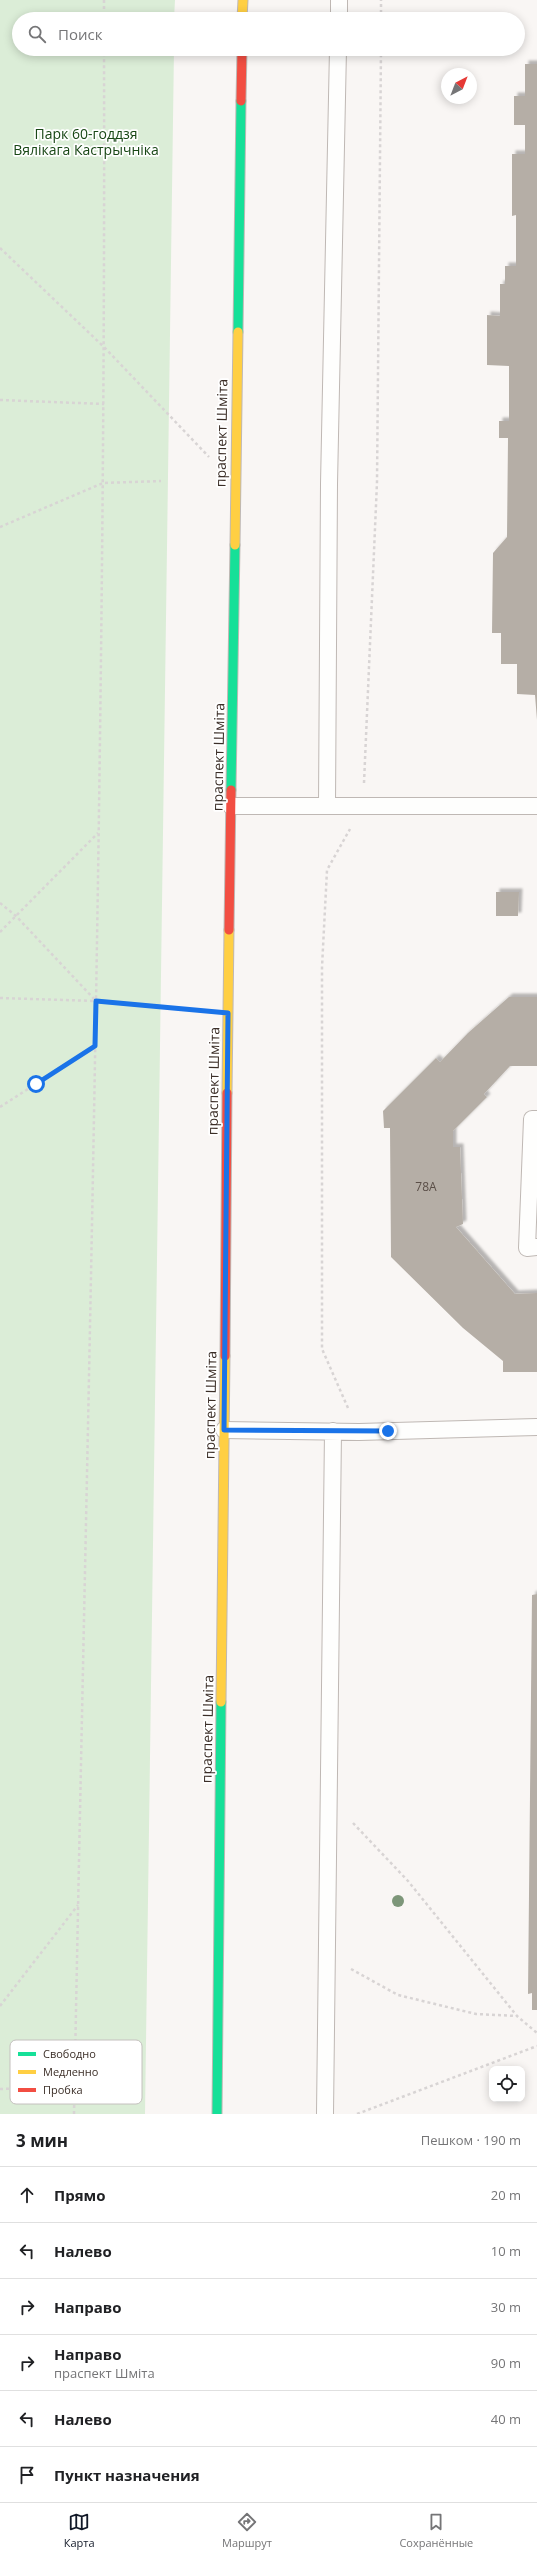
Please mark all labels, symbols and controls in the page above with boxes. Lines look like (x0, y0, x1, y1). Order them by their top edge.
search box (12, 12, 525, 56)
icon: search (26, 23, 48, 45)
text: Поиск (58, 24, 102, 44)
north arrow (441, 68, 477, 104)
park label: Парк 60-годдзя Вялікага Кастрычніка (13, 124, 159, 159)
street label: праспект Шміта (211, 379, 231, 487)
street label: праспект Шміта (208, 703, 228, 811)
street label: праспект Шміта (203, 1027, 223, 1135)
route start (27, 1075, 45, 1093)
house number: 78А (415, 1178, 437, 1195)
street label: праспект Шміта (200, 1351, 220, 1459)
route end (379, 1422, 397, 1440)
street label: праспект Шміта (197, 1675, 217, 1783)
legend (10, 2040, 142, 2104)
text: Свободно (43, 2046, 96, 2061)
text: Медленно (43, 2064, 99, 2079)
map controls (489, 2066, 525, 2102)
button: locate (489, 2066, 525, 2102)
text: Пробка (43, 2082, 83, 2097)
text: 3 мин (16, 2129, 68, 2152)
text: Пешком · 190 m (421, 2131, 521, 2149)
icon: ahead (16, 2184, 38, 2206)
text: Прямо (54, 2185, 106, 2205)
text: 20 m (491, 2186, 521, 2204)
icon: left (16, 2240, 38, 2262)
text: Налево (54, 2241, 112, 2261)
text: 10 m (491, 2242, 521, 2260)
icon: right (16, 2296, 38, 2318)
text: Направо (54, 2297, 122, 2317)
text: 30 m (491, 2298, 521, 2316)
text: Направо (54, 2344, 122, 2364)
icon: right (16, 2352, 38, 2374)
text: 90 m (491, 2354, 521, 2372)
text: праспект Шміта (54, 2364, 155, 2382)
icon: left (16, 2408, 38, 2430)
text: Налево (54, 2409, 112, 2429)
text: 40 m (491, 2410, 521, 2428)
icon: arrive (16, 2464, 38, 2486)
text: Пункт назначения (54, 2465, 200, 2485)
tab: Карта (64, 2511, 95, 2550)
tab: Маршрут (222, 2511, 272, 2550)
tab: Сохранённые (399, 2511, 473, 2550)

